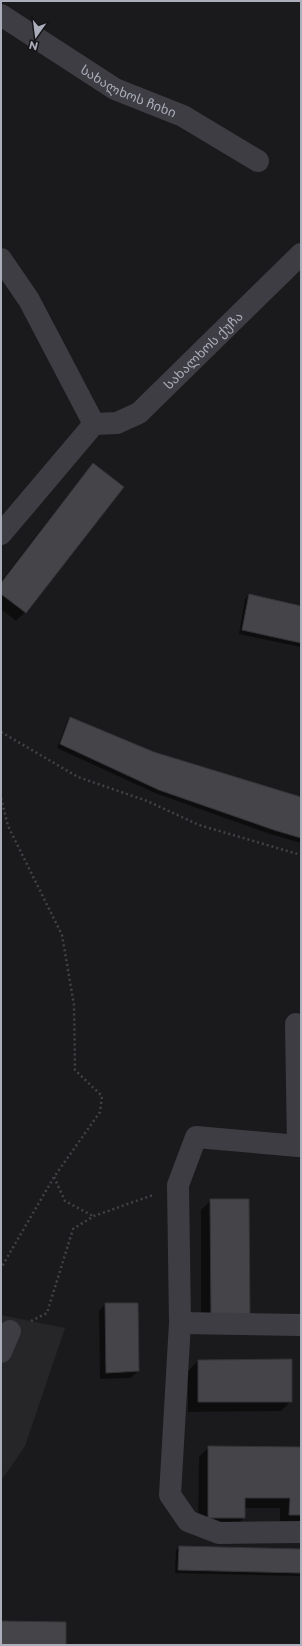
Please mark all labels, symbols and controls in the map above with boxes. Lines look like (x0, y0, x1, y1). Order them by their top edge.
north arrow (16, 16, 56, 56)
text: N (28, 38, 40, 54)
street label: სახალხოს ჩიხი (78, 61, 179, 121)
street label: სახალხოს ქუჩა (160, 308, 246, 392)

